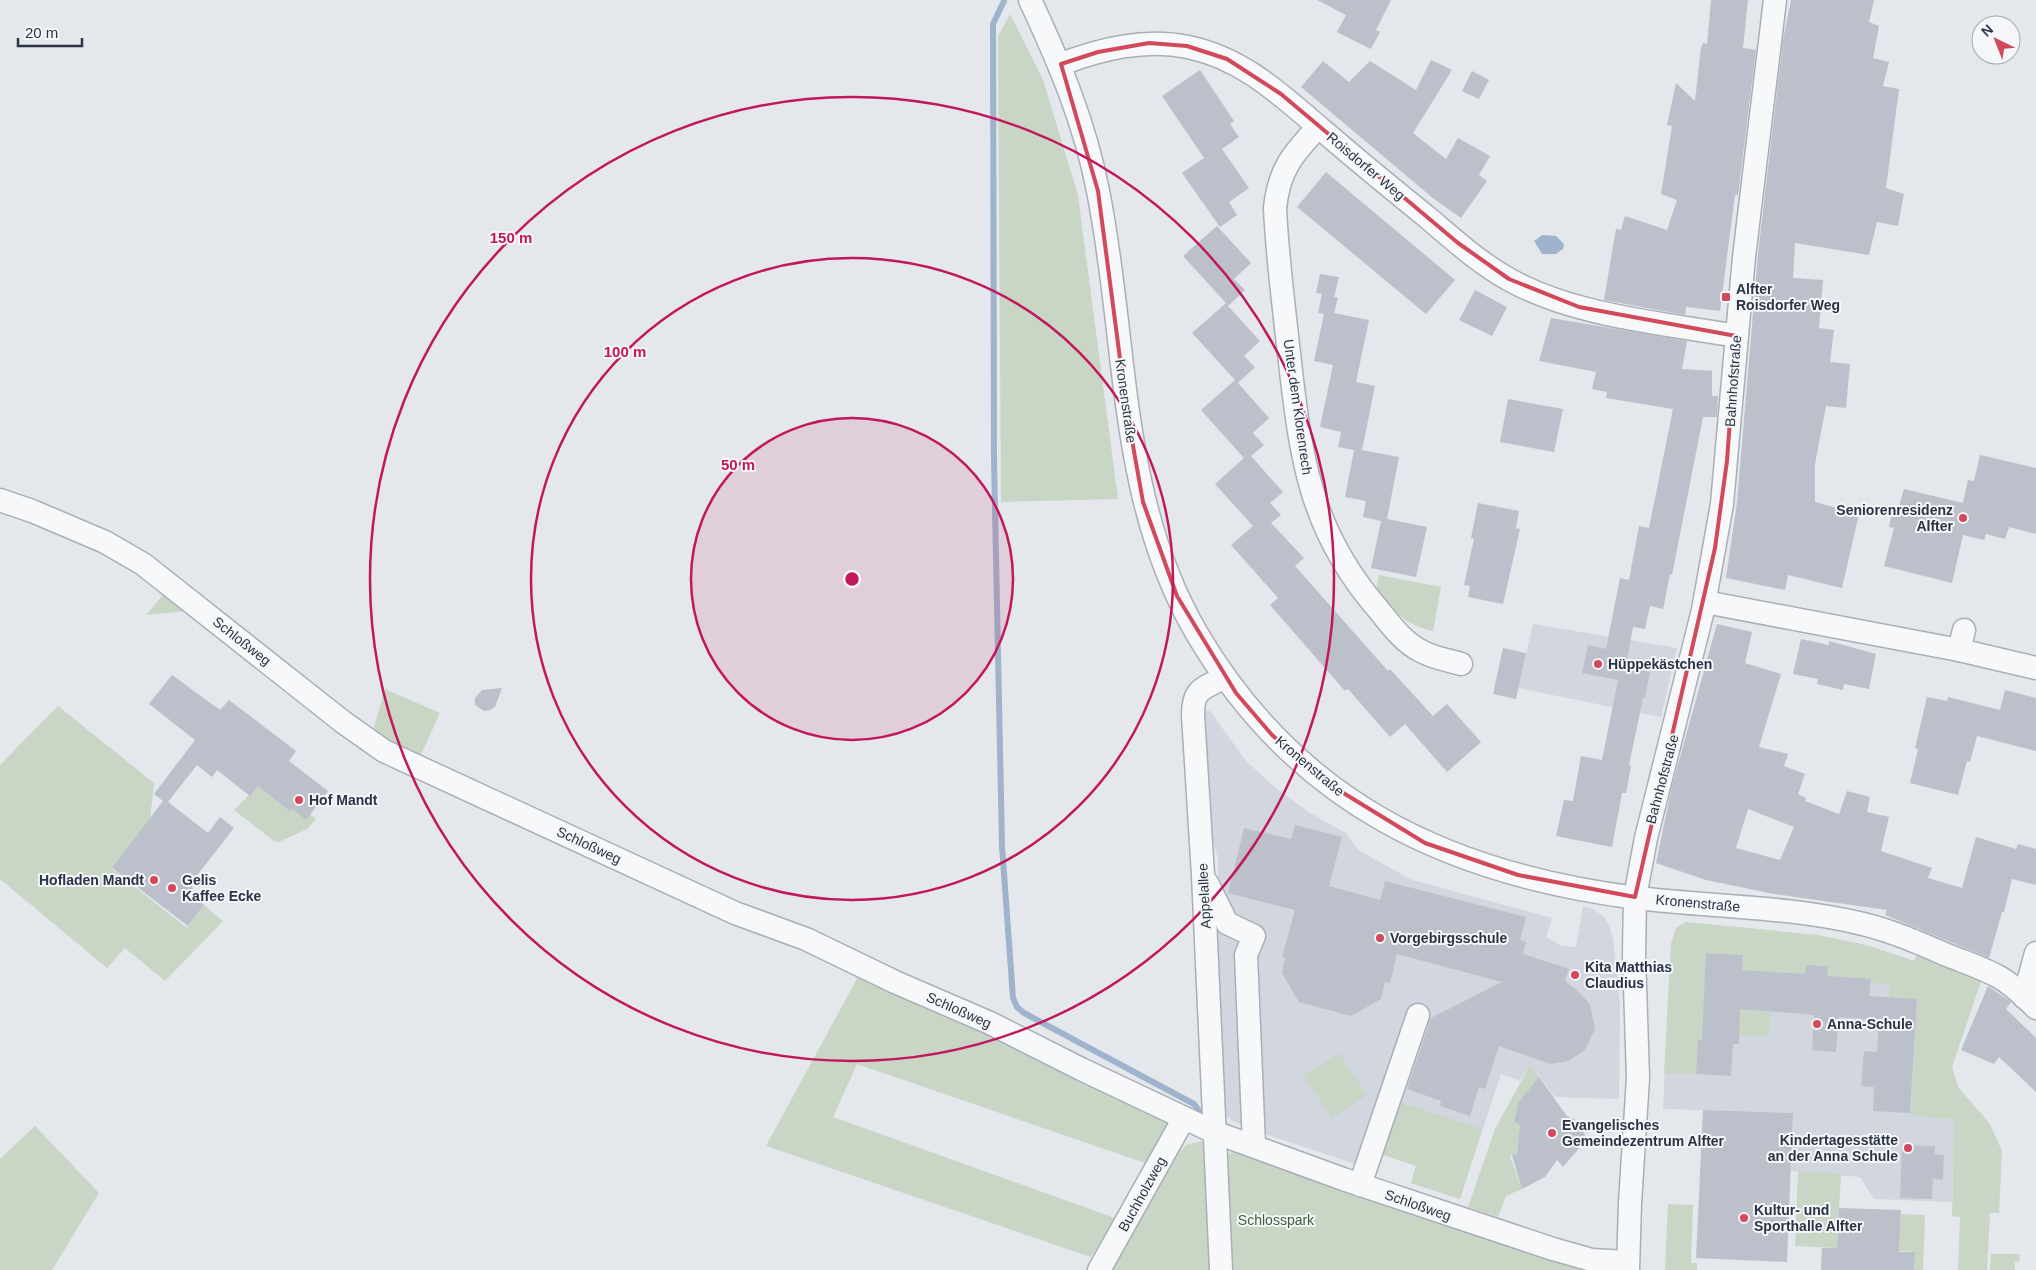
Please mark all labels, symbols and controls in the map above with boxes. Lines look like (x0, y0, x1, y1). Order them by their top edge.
scale bar (18, 15, 81, 47)
north arrow (1971, 15, 2021, 65)
text: N (1978, 21, 1996, 40)
text: 20 m (25, 24, 58, 41)
street label: Roisdorfer Weg (1324, 129, 1408, 203)
text: 150 m (490, 229, 532, 246)
place label: Alfter Roisdorfer Weg (1736, 281, 1840, 313)
marker: Alfter Roisdorfer Weg (1720, 291, 1732, 303)
street label: Bahnhofstraße (1722, 334, 1744, 427)
street label: Unter dem Klorenrech (1281, 338, 1315, 476)
text: 100 m (604, 343, 646, 360)
street label: Kronenstraße (1112, 358, 1140, 444)
text: 50 m (721, 456, 755, 473)
place label: Seniorenresidenz Alfter (1836, 502, 1954, 534)
marker: Seniorenresidenz Alfter (1957, 512, 1969, 524)
centre of rings (843, 570, 861, 588)
street label: Schloßweg (210, 613, 274, 669)
place label: Hüppekästchen (1608, 656, 1712, 672)
marker: Hüppekästchen (1592, 658, 1604, 670)
street label: Bahnhofstraße (1642, 732, 1682, 825)
street label: Kronenstraße (1272, 733, 1348, 800)
place label: Hof Mandt (309, 792, 378, 808)
marker: Hof Mandt (293, 794, 305, 806)
street label: Schloßweg (554, 823, 624, 867)
street label: Appelallee (1194, 863, 1214, 929)
place label: Hofladen Mandt (39, 872, 144, 888)
place label: Gelis Kaffee Ecke (182, 872, 262, 904)
marker: Hofladen Mandt (148, 874, 160, 886)
marker: Gelis Kaffee Ecke (166, 882, 178, 894)
street label: Kronenstraße (1655, 891, 1741, 915)
place label: Vorgebirgsschule (1390, 930, 1507, 946)
marker: Vorgebirgsschule (1374, 932, 1386, 944)
place label: Kita Matthias Claudius (1585, 959, 1672, 991)
marker: Kita Matthias Claudius (1569, 969, 1581, 981)
street label: Schloßweg (924, 989, 994, 1031)
place label: Anna-Schule (1827, 1016, 1913, 1032)
marker: Anna-Schule (1811, 1018, 1823, 1030)
place label: Evangelisches Gemeindezentrum Alfter (1562, 1117, 1725, 1149)
marker: Evangelisches Gemeindezentrum Alfter (1546, 1127, 1558, 1139)
place label: Kindertagesstätte an der Anna Schule (1768, 1132, 1898, 1164)
marker: Kindertagesstätte an der Anna Schule (1902, 1142, 1914, 1154)
street label: Buchholzweg (1115, 1154, 1169, 1234)
street label: Schloßweg (1383, 1186, 1453, 1224)
place label: Kultur- und Sporthalle Alfter (1754, 1202, 1863, 1234)
park label: Schlosspark (1238, 1212, 1315, 1228)
marker: Kultur- und Sporthalle Alfter (1738, 1212, 1750, 1224)

